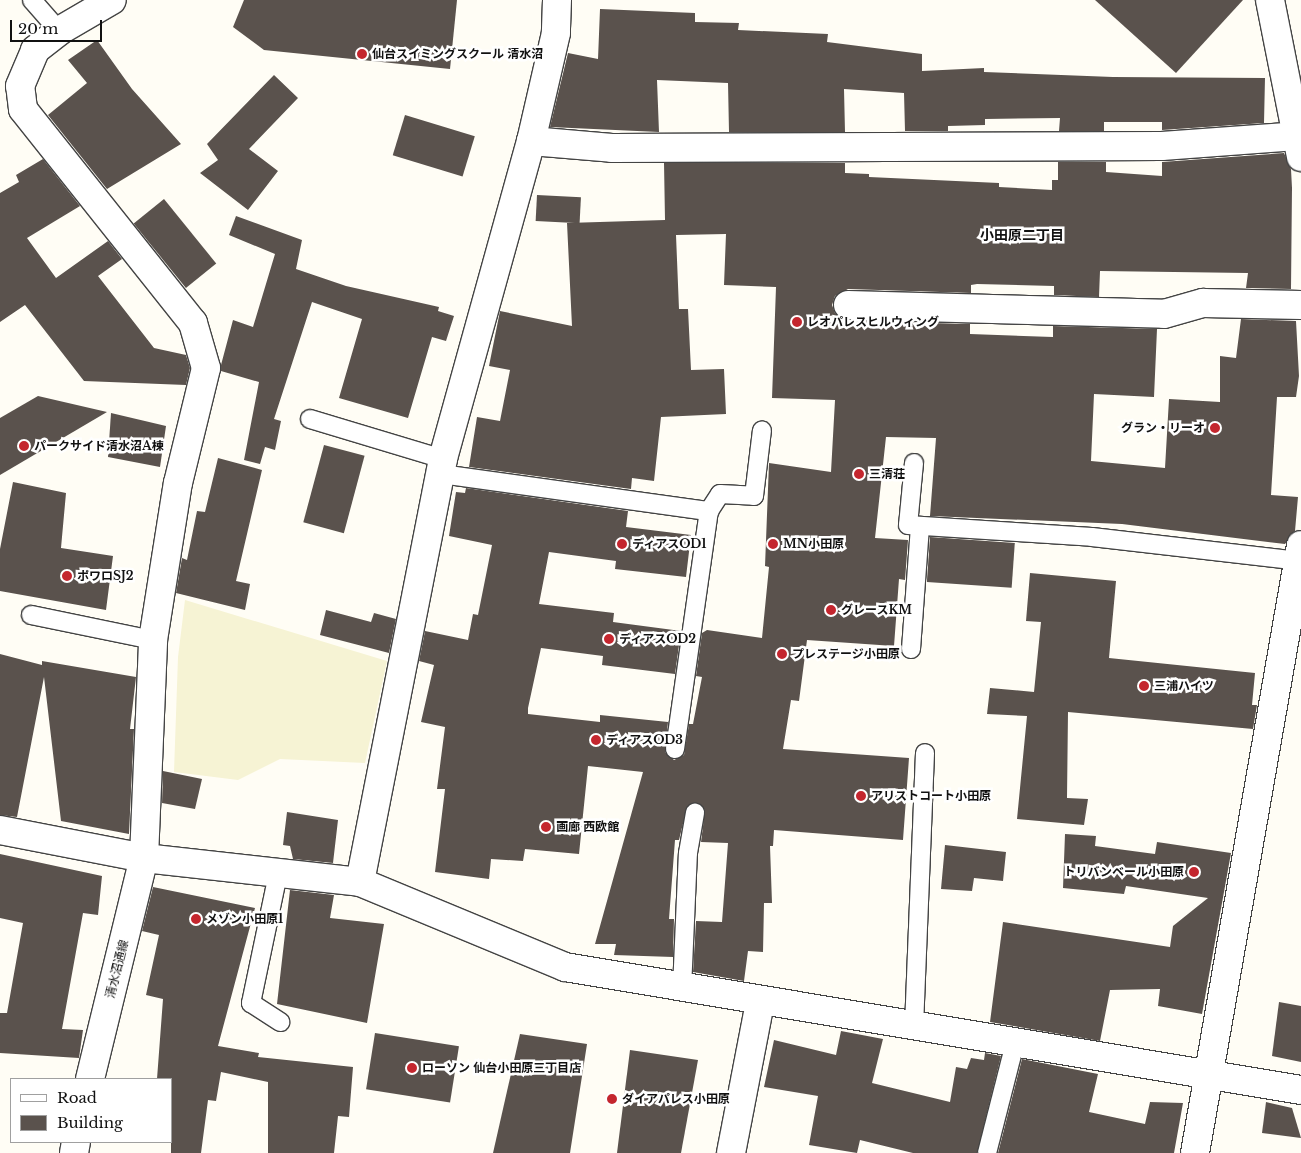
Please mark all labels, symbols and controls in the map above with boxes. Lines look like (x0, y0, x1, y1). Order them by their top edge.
scale bar (12, 10, 105, 42)
text: 20 m (18, 19, 58, 38)
place label: 仙台スイミングスクール 清水沼 (372, 47, 543, 61)
marker: 仙台スイミングスクール 清水沼 (356, 48, 368, 60)
district label: 小田原二丁目 (980, 227, 1064, 243)
place label: レオパレスヒルウィング (807, 315, 939, 329)
marker: レオパレスヒルウィング (791, 316, 803, 328)
place label: グラン・リーオ (1121, 421, 1205, 435)
marker: グラン・リーオ (1209, 422, 1221, 434)
place label: パークサイド清水沼A棟 (34, 439, 164, 453)
marker: パークサイド清水沼A棟 (18, 440, 30, 452)
place label: 三清荘 (869, 467, 905, 481)
marker: 三清荘 (853, 468, 865, 480)
place label: ディアスOD1 (632, 537, 707, 551)
place label: MN小田原 (783, 537, 844, 551)
marker: ディアスOD1 (616, 538, 628, 550)
marker: MN小田原 (767, 538, 779, 550)
place label: ポワロSJ2 (77, 569, 134, 583)
marker: ポワロSJ2 (61, 570, 73, 582)
place label: グレースKM (841, 603, 913, 617)
marker: グレースKM (825, 604, 837, 616)
place label: ディアスOD2 (619, 632, 697, 646)
marker: ディアスOD2 (603, 633, 615, 645)
place label: プレステージ小田原 (792, 647, 900, 661)
marker: プレステージ小田原 (776, 648, 788, 660)
place label: 三浦ハイツ (1154, 679, 1214, 693)
marker: 三浦ハイツ (1138, 680, 1150, 692)
place label: ディアスOD3 (606, 733, 684, 747)
marker: ディアスOD3 (590, 734, 602, 746)
place label: アリストコート小田原 (871, 789, 991, 803)
marker: アリストコート小田原 (855, 790, 867, 802)
place label: 画廊 西欧館 (556, 820, 619, 834)
marker: 画廊 西欧館 (540, 821, 552, 833)
place label: トリバンベール小田原 (1064, 865, 1184, 879)
marker: トリバンベール小田原 (1188, 866, 1200, 878)
place label: メゾン小田原1 (206, 912, 283, 926)
marker: メゾン小田原1 (190, 913, 202, 925)
street label: 清水沼通線 (103, 938, 131, 1000)
place label: ローソン 仙台小田原三丁目店 (422, 1061, 581, 1075)
marker: ローソン 仙台小田原三丁目店 (406, 1062, 418, 1074)
legend (10, 1078, 172, 1143)
text: Road (57, 1088, 97, 1107)
place label: ダイアパレス小田原 (622, 1092, 730, 1106)
marker: ダイアパレス小田原 (606, 1093, 618, 1105)
text: Building (57, 1113, 123, 1132)

